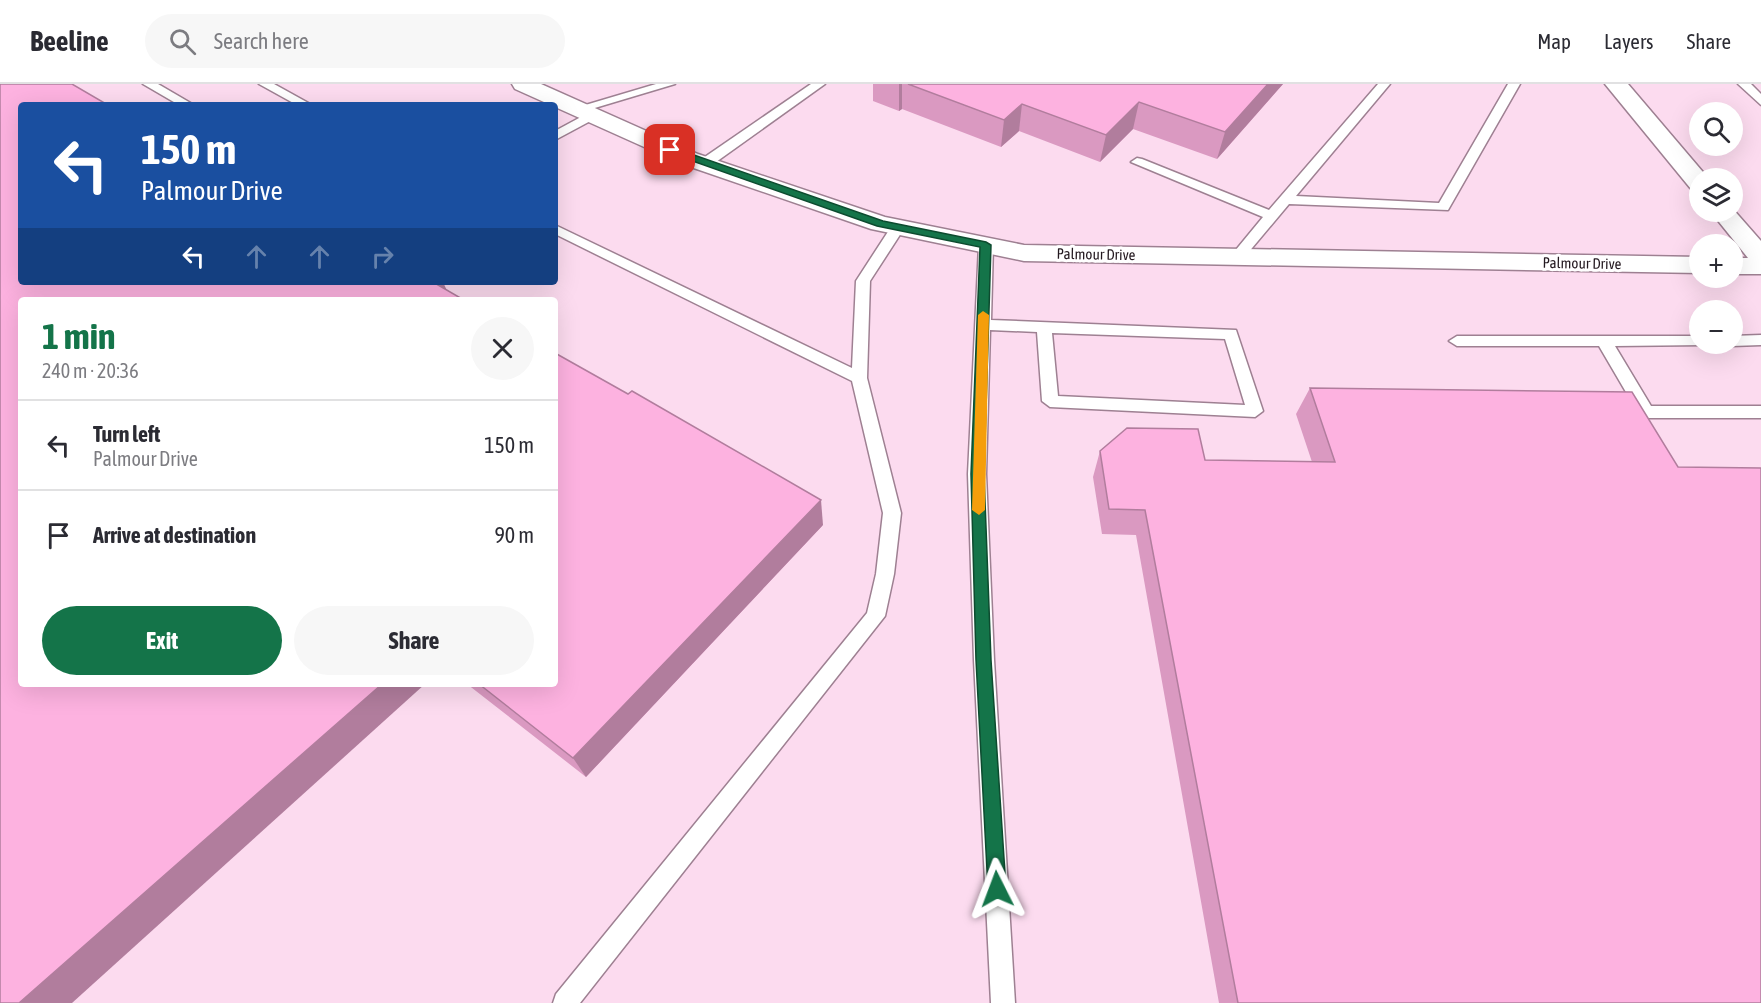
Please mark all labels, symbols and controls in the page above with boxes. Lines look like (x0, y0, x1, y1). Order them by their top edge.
search box (145, 14, 565, 68)
text: Beeline (30, 25, 109, 57)
icon: search (166, 25, 199, 58)
text: Search here (214, 28, 309, 54)
text: Map (1537, 29, 1571, 53)
text: Layers (1604, 29, 1654, 53)
text: Share (1687, 29, 1731, 53)
map controls (1689, 102, 1743, 354)
button: search (1689, 102, 1743, 156)
pin (644, 124, 695, 175)
text: 150 m (141, 125, 236, 173)
icon: left (42, 126, 120, 204)
icon: arrive (653, 133, 686, 166)
button: layers (1689, 168, 1743, 222)
text: Palmour Drive (141, 175, 283, 206)
button: + (1689, 234, 1743, 288)
icon: left (177, 240, 210, 273)
icon: ahead (240, 240, 273, 273)
icon: ahead (303, 240, 336, 273)
icon: right (366, 240, 399, 273)
street label: Palmour Drive (1057, 245, 1136, 263)
street label: Palmour Drive (1543, 254, 1622, 272)
button: − (1689, 300, 1743, 354)
text: 1 min (42, 315, 116, 357)
button: close (471, 317, 534, 380)
text: 240 m · 20:36 (42, 359, 139, 382)
text: Turn left (93, 421, 160, 447)
icon: left (42, 429, 75, 462)
text: 150 m (484, 432, 534, 458)
text: Palmour Drive (93, 447, 198, 470)
icon: arrive (42, 519, 75, 552)
text: Arrive at destination (93, 522, 256, 548)
text: 90 m (494, 522, 534, 548)
button: Exit (42, 606, 282, 675)
button: Share (294, 606, 534, 675)
position arrow (965, 857, 1029, 921)

